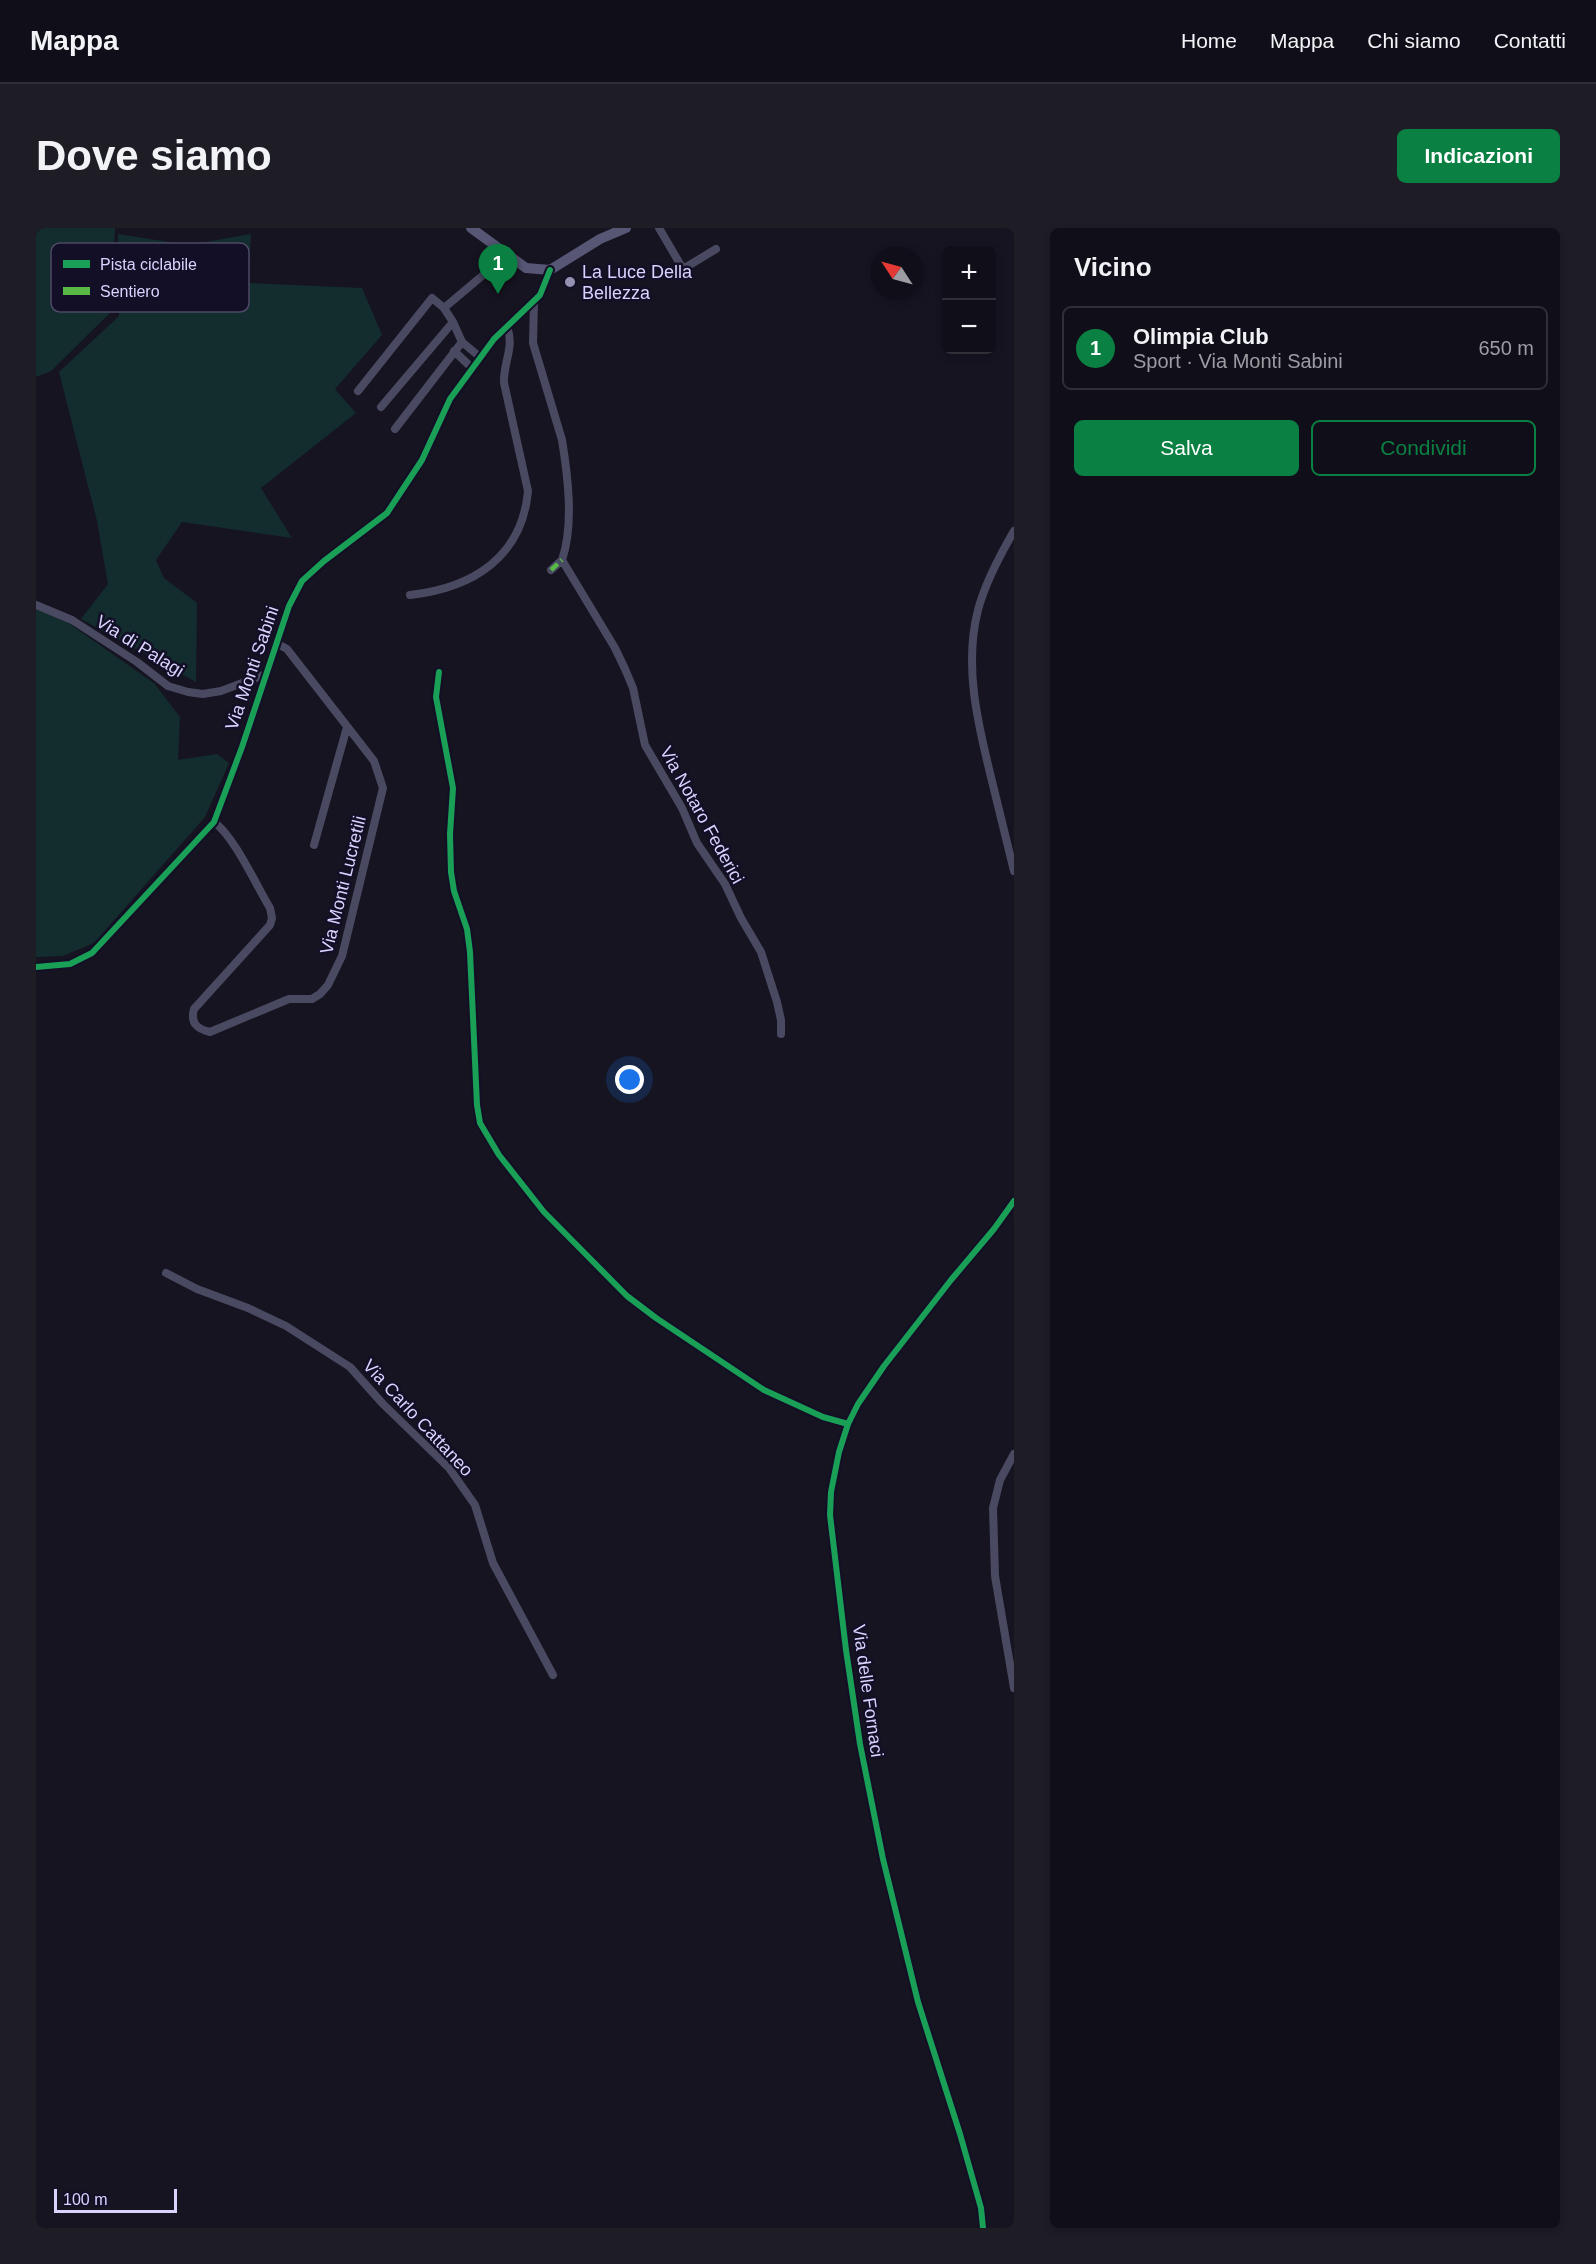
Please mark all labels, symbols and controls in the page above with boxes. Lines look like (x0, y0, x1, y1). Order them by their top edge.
text: Mappa (30, 25, 119, 56)
text: Home (1181, 29, 1237, 52)
text: Mappa (1270, 29, 1334, 52)
text: Chi siamo (1367, 29, 1461, 52)
text: Contatti (1494, 29, 1566, 52)
button: Indicazioni (1397, 129, 1560, 183)
text: Dove siamo (36, 132, 272, 179)
legend (51, 243, 249, 312)
pin: 1 (478, 244, 518, 294)
north arrow (870, 246, 924, 300)
map controls (942, 246, 996, 354)
button: + (942, 246, 996, 300)
text: Vicino (1074, 252, 1152, 282)
text: Pista ciclabile (100, 256, 197, 273)
place label: La Luce Della Bellezza (582, 262, 693, 303)
marker: La Luce Della Bellezza (563, 275, 577, 289)
text: Sentiero (100, 283, 160, 300)
button: − (942, 300, 996, 354)
text: Olimpia Club (1133, 324, 1269, 349)
text: 1 (1090, 337, 1101, 359)
text: 650 m (1478, 337, 1534, 359)
text: Sport · Via Monti Sabini (1133, 350, 1343, 372)
button: Salva (1074, 420, 1299, 476)
button: Condividi (1311, 420, 1536, 476)
street label: Via Monti Sabini (221, 603, 283, 733)
street label: Via di Palagi (92, 611, 188, 681)
street label: Via Notaro Federici (656, 743, 748, 887)
street label: Via Monti Lucretili (316, 814, 370, 956)
your location (615, 1065, 644, 1094)
street label: Via Carlo Cattaneo (359, 1356, 477, 1480)
street label: Via delle Fornaci (849, 1623, 887, 1759)
scale bar (54, 2186, 177, 2214)
text: 100 m (63, 2191, 107, 2208)

